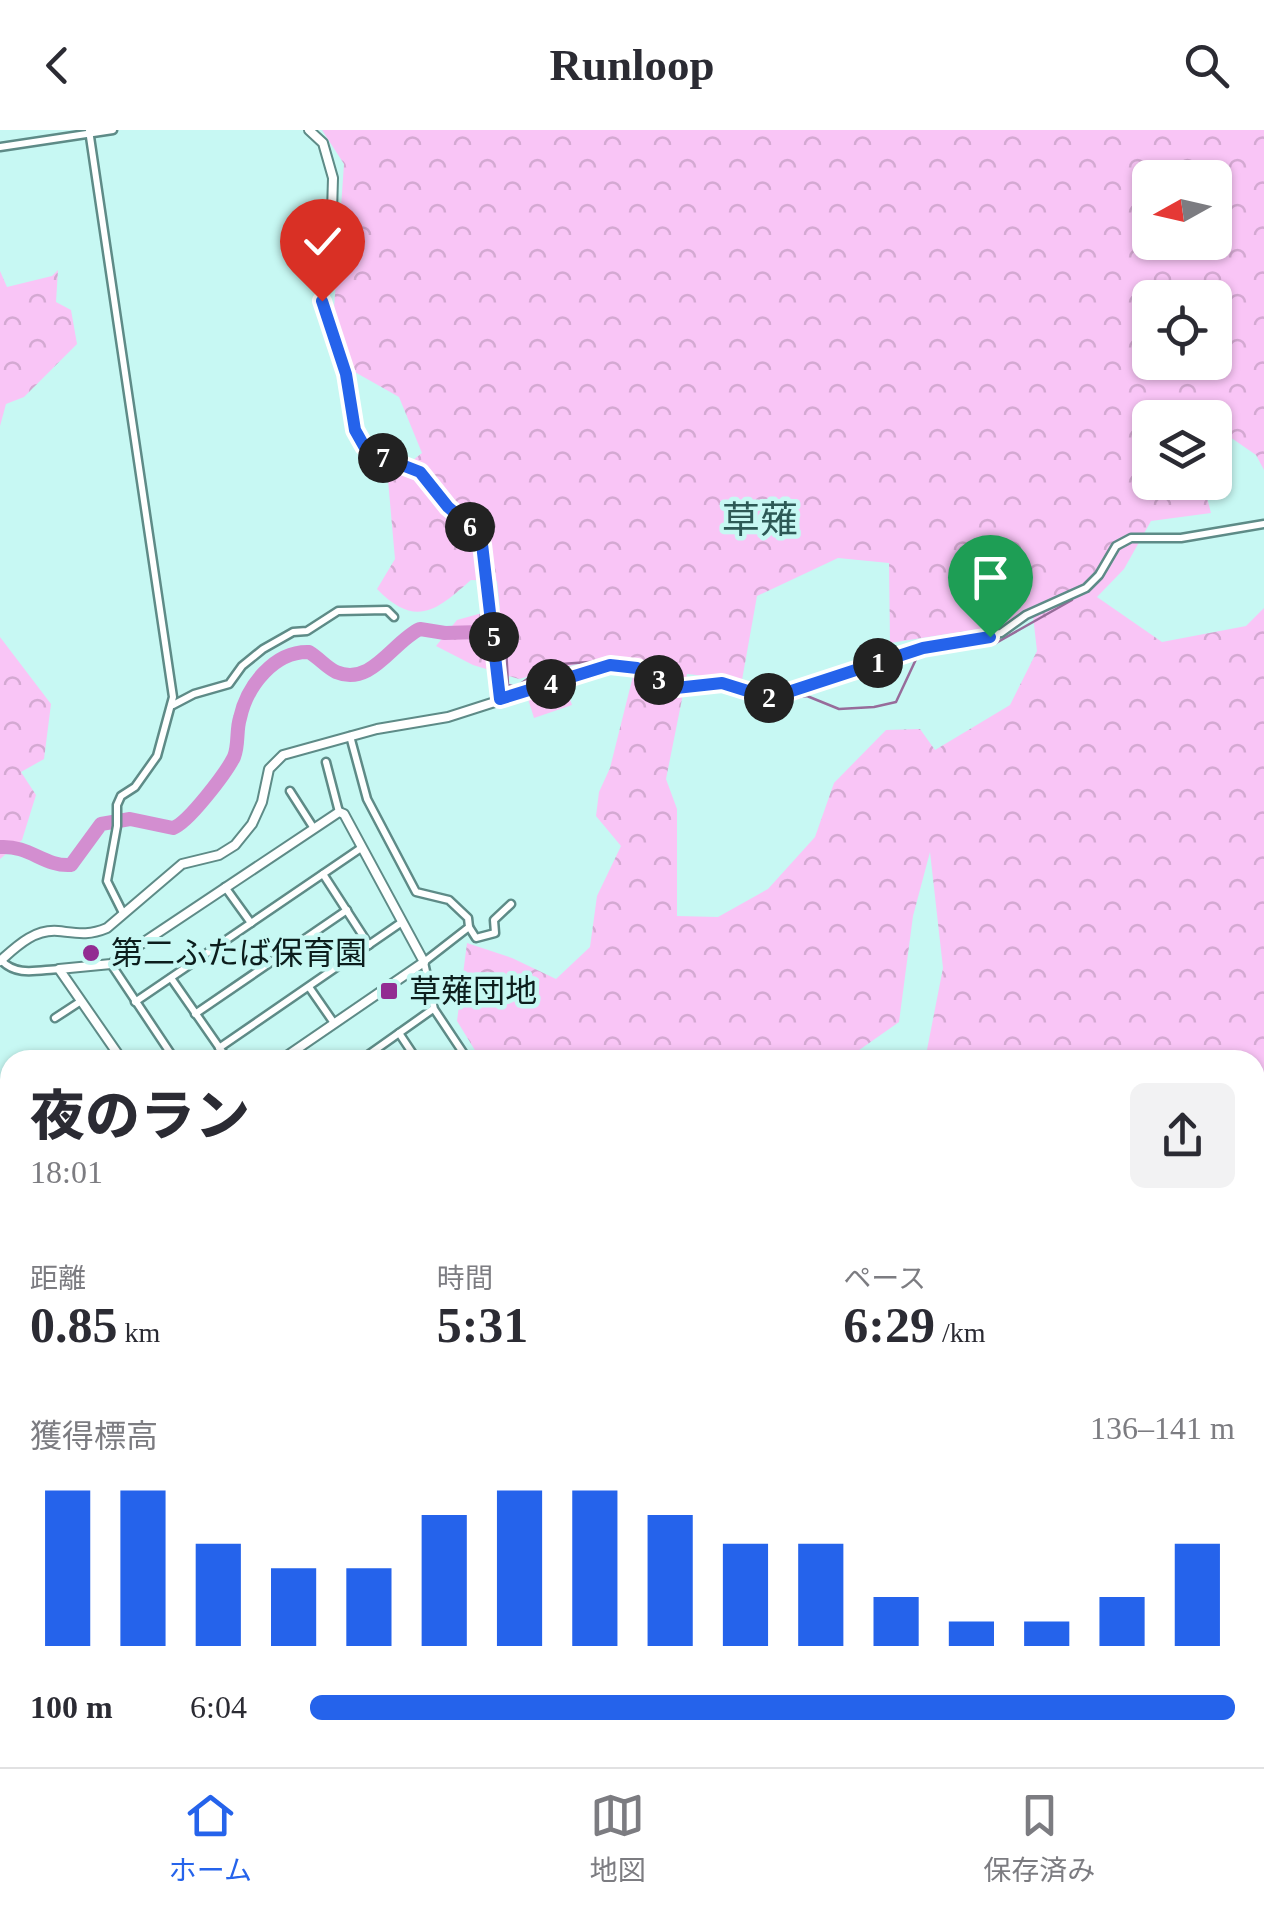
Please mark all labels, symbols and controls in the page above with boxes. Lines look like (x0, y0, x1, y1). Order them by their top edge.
icon: back (30, 38, 85, 93)
icon: search (1179, 38, 1234, 93)
text: Runloop (549, 40, 715, 90)
north arrow (1132, 160, 1232, 260)
map controls (1132, 160, 1232, 500)
pin (280, 199, 365, 302)
icon: check (295, 214, 350, 269)
button: locate (1132, 280, 1232, 380)
button: layers (1132, 400, 1232, 500)
pin: 7 (358, 433, 408, 483)
text: 7 (376, 442, 390, 473)
district label: 草薙 (722, 499, 798, 541)
pin: 6 (445, 502, 495, 552)
text: 6 (463, 511, 477, 542)
pin (948, 535, 1033, 638)
icon: arrive (963, 550, 1018, 605)
pin: 5 (469, 612, 519, 662)
text: 5 (487, 621, 501, 652)
pin: 1 (853, 638, 903, 688)
text: 1 (871, 647, 885, 678)
pin: 3 (634, 655, 684, 705)
pin: 4 (526, 659, 576, 709)
text: 3 (652, 664, 666, 695)
text: 4 (544, 668, 558, 699)
pin: 2 (744, 673, 794, 723)
text: 2 (762, 682, 776, 713)
place label: 第二ふたば保育園 (111, 935, 367, 971)
marker: 第二ふたば保育園 (80, 942, 102, 964)
place label: 草薙団地 (409, 973, 537, 1009)
marker: 草薙団地 (378, 980, 400, 1002)
button: share (1130, 1083, 1235, 1188)
text: 夜のラン (30, 1086, 250, 1147)
text: 18:01 (30, 1154, 103, 1190)
text: 距離 (30, 1263, 86, 1294)
text: 時間 (437, 1263, 493, 1294)
text: ペース (843, 1263, 926, 1294)
text: 0.85 (30, 1297, 118, 1353)
text: 5:31 (437, 1297, 528, 1353)
text: 6:29 (843, 1297, 935, 1353)
text: km (118, 1317, 160, 1348)
text: /km (935, 1317, 986, 1348)
text: 136–141 m (1090, 1410, 1235, 1446)
text: 獲得標高 (30, 1418, 158, 1454)
text: 100 m (30, 1689, 113, 1725)
text: 6:04 (190, 1689, 247, 1725)
tab: ホーム (169, 1788, 252, 1888)
tab: 地図 (590, 1788, 646, 1888)
tab: 保存済み (983, 1788, 1095, 1888)

